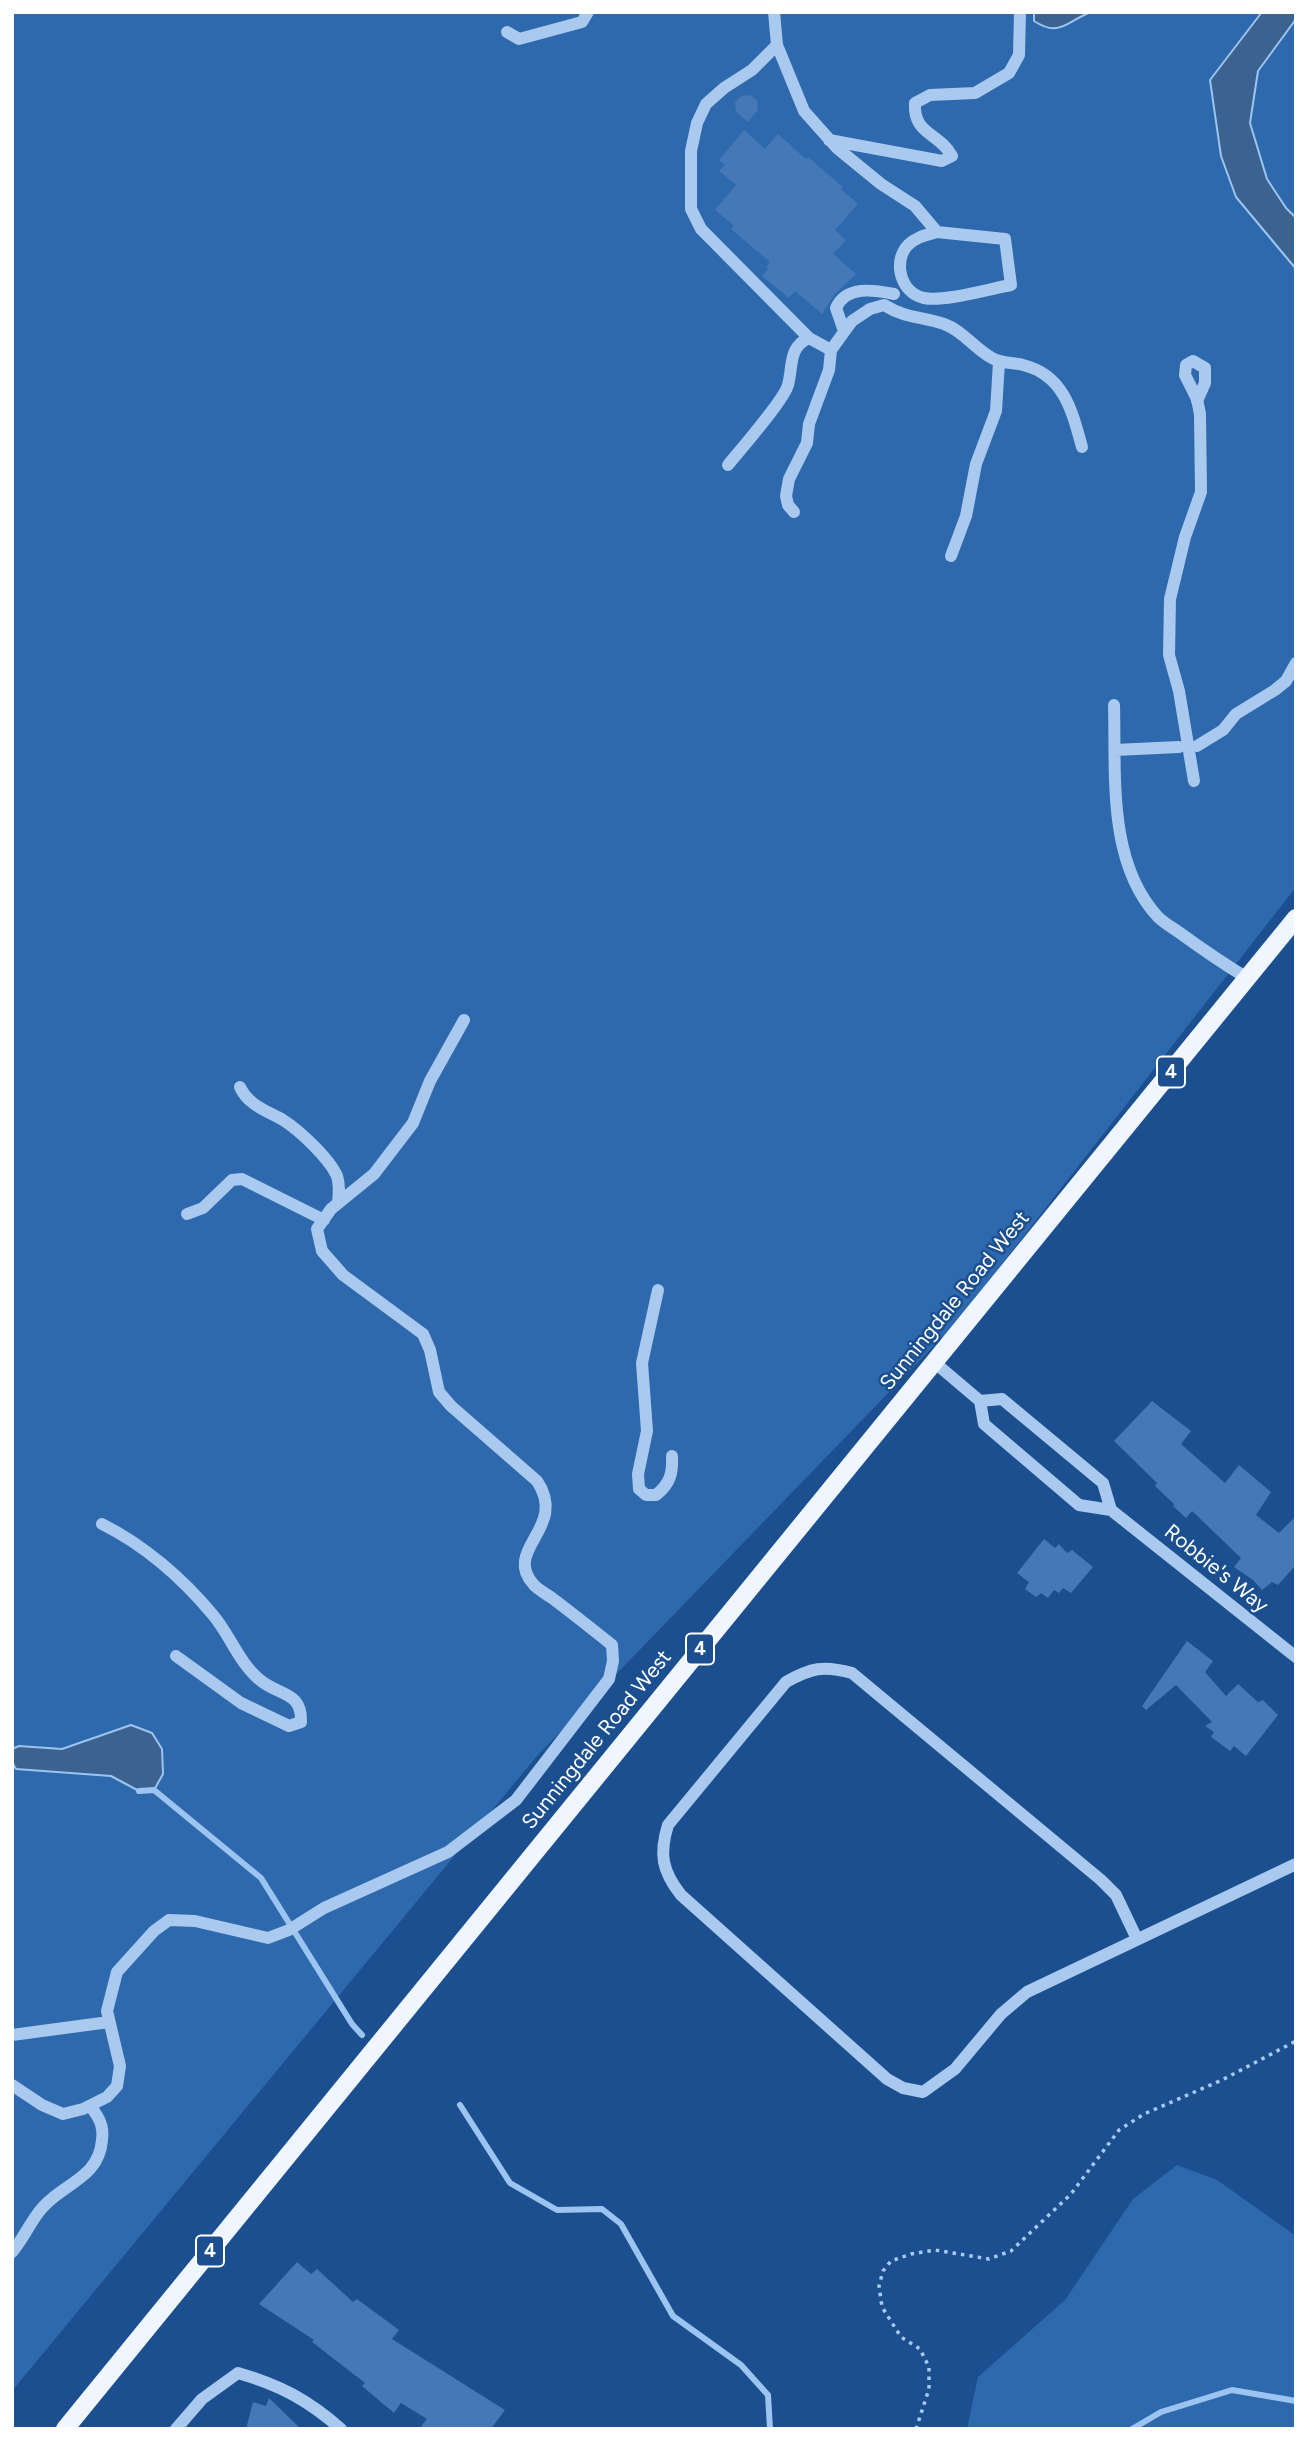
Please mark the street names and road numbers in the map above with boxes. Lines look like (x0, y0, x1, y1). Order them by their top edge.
road number: 4 (1157, 1056, 1185, 1088)
street label: Sunningdale Road West (875, 1206, 1035, 1396)
street label: Robbie's Way (1159, 1519, 1273, 1619)
road number: 4 (686, 1634, 714, 1665)
street label: Sunningdale Road West (517, 1645, 677, 1835)
road number: 4 (196, 2236, 224, 2266)

